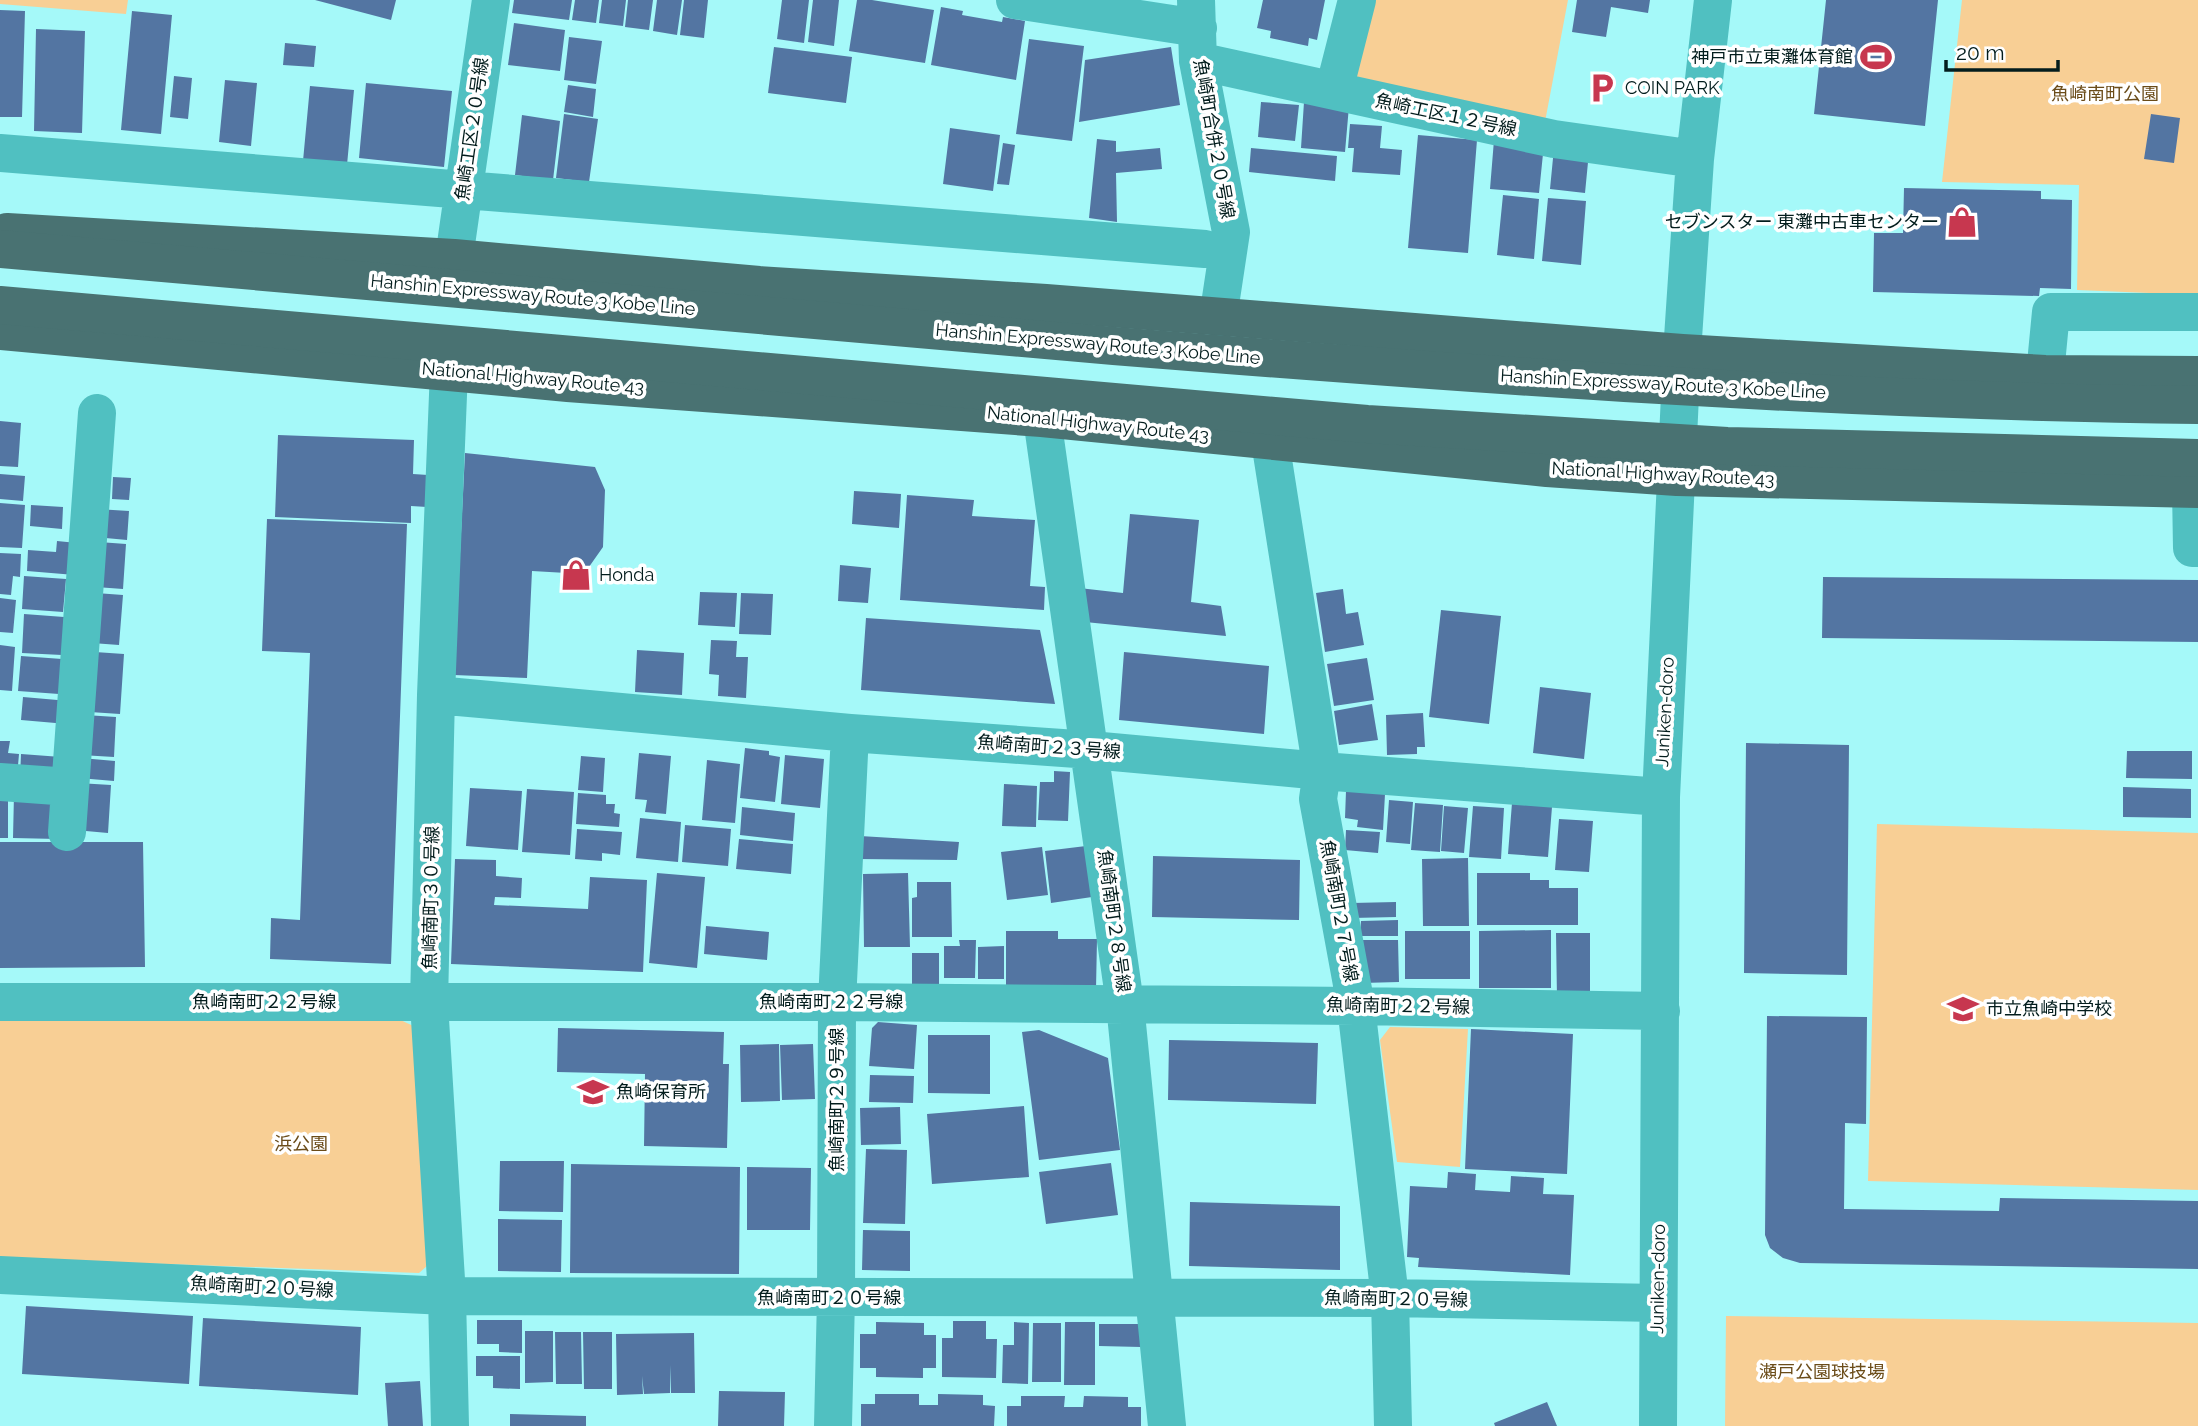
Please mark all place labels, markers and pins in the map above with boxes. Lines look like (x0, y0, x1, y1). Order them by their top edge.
sports icon: 神戸市立東灘体育館 (1859, 40, 1893, 74)
place label: 神戸市立東灘体育館 (1691, 46, 1853, 67)
parking icon: COIN PARK (1585, 71, 1619, 105)
place label: COIN PARK (1625, 77, 1720, 98)
shop icon: セブンスター 東灘中古車センター (1945, 205, 1979, 239)
place label: セブンスター 東灘中古車センター (1665, 211, 1939, 232)
shop icon: Honda (559, 558, 593, 592)
place label: Honda (599, 564, 654, 585)
school or university icon: 市立魚崎中学校 (1946, 992, 1980, 1026)
place label: 市立魚崎中学校 (1986, 998, 2112, 1019)
school or university icon: 魚崎保育所 (576, 1075, 610, 1109)
place label: 魚崎保育所 (616, 1081, 706, 1102)

